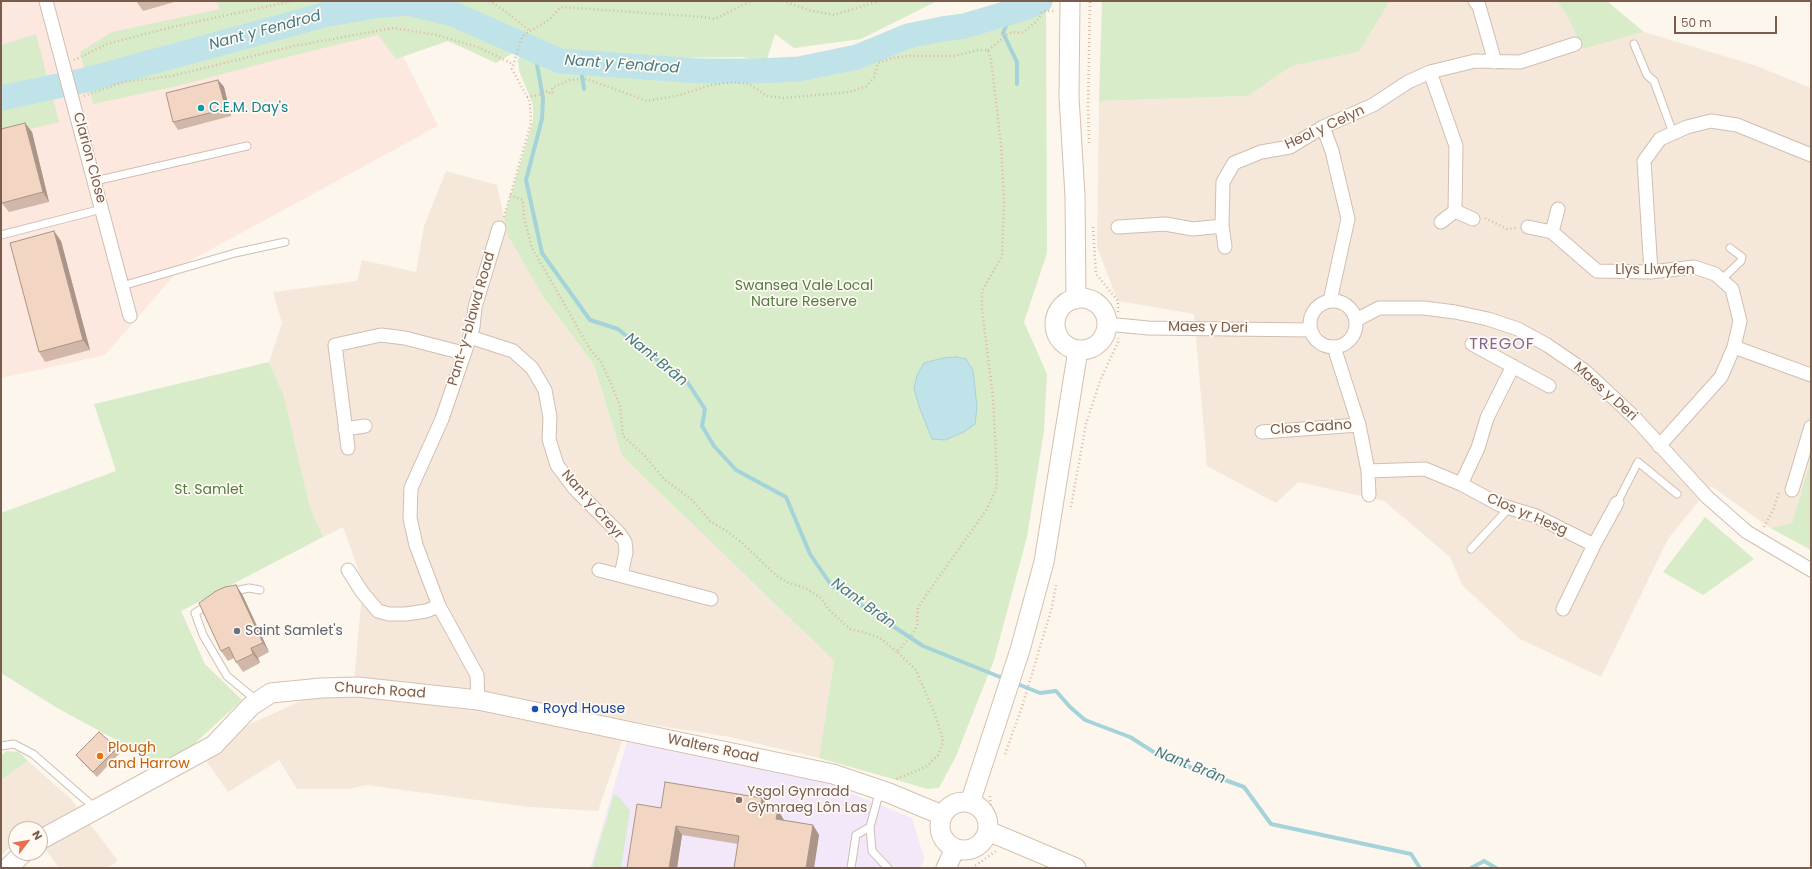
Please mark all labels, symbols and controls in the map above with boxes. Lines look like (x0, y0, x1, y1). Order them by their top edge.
water label: Nant y Fendrod (207, 7, 323, 55)
scale bar (1676, 8, 1779, 34)
text: 50 m (1681, 14, 1712, 31)
water label: Nant y Fendrod (564, 52, 680, 78)
place label: C.E.M. Day's (209, 100, 288, 116)
street label: Heol y Celyn (1283, 102, 1367, 154)
marker: C.E.M. Day's (196, 103, 206, 113)
street label: Clarion Close (69, 111, 109, 205)
street label: Pant-y-blawd Road (445, 250, 499, 388)
street label: Llys Llwyfen (1615, 262, 1695, 278)
park label: Swansea Vale Local Nature Reserve (735, 278, 873, 310)
street label: Maes y Deri (1168, 319, 1248, 337)
water label: Nant Brân (621, 329, 691, 391)
district label: TREGOF (1469, 335, 1535, 355)
street label: Maes y Deri (1570, 359, 1640, 425)
street label: Clos Cadno (1270, 417, 1352, 439)
street label: Nant y Creyr (557, 467, 627, 543)
park label: St. Samlet (174, 482, 244, 498)
street label: Clos yr Hesg (1484, 490, 1570, 540)
water label: Nant Brân (827, 575, 899, 633)
place label: Saint Samlet's (245, 623, 343, 639)
marker: Saint Samlet's (232, 626, 242, 636)
street label: Church Road (334, 679, 426, 703)
place label: Royd House (543, 701, 625, 717)
marker: Royd House (530, 704, 540, 714)
street label: Walters Road (666, 731, 760, 767)
place label: Plough and Harrow (108, 740, 190, 772)
water label: Nant Brân (1152, 744, 1228, 788)
marker: Plough and Harrow (95, 751, 105, 761)
place label: Ysgol Gynradd Gymraeg Lôn Las (747, 784, 867, 816)
marker: Ysgol Gynradd Gymraeg Lôn Las (734, 795, 744, 805)
north arrow (8, 821, 48, 861)
text: N (28, 828, 46, 843)

